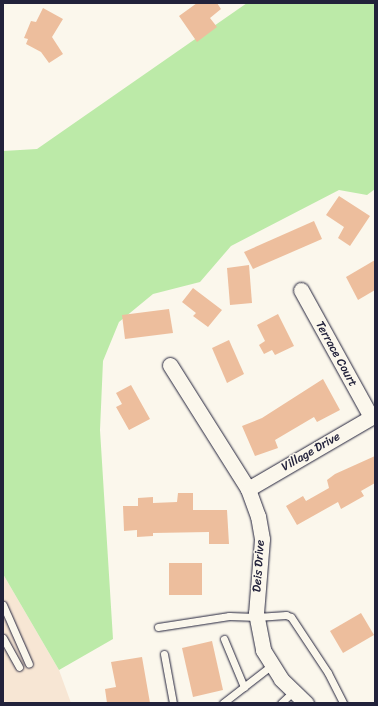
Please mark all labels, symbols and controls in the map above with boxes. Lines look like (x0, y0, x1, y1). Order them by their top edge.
street label: Terrace Court (312, 319, 360, 389)
street label: Village Drive (279, 429, 343, 475)
street label: Deis Drive (250, 539, 268, 593)

